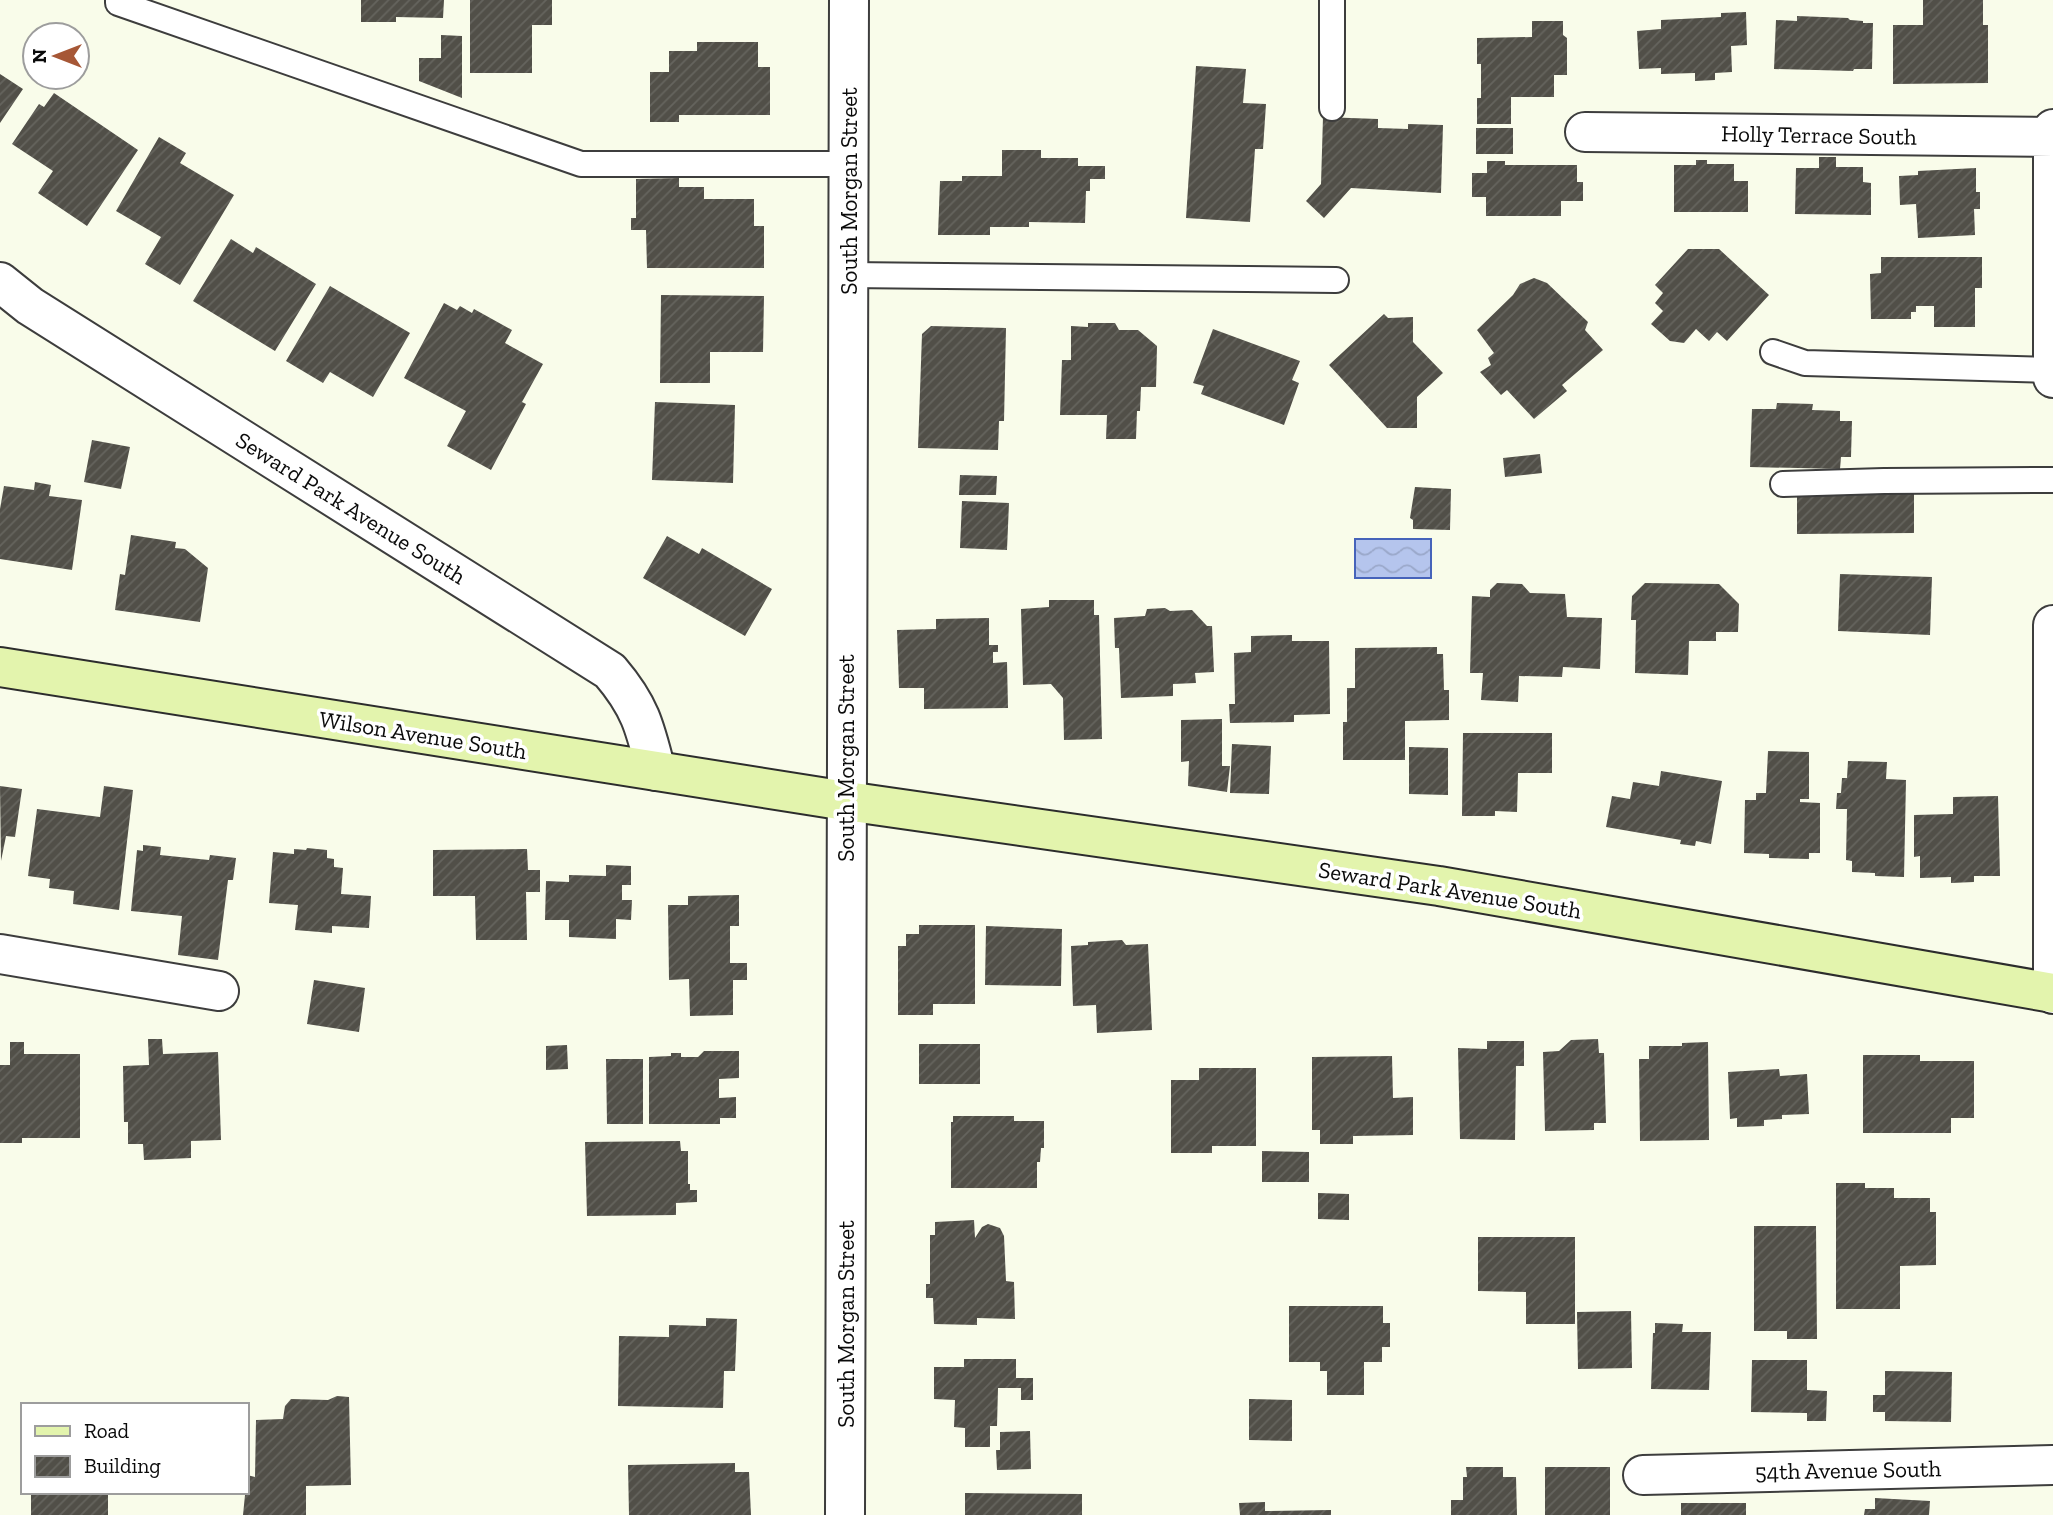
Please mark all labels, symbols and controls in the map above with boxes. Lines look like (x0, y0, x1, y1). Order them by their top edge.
north arrow (21, 21, 91, 91)
text: N (28, 49, 51, 63)
street label: South Morgan Street (835, 87, 863, 295)
street label: Holly Terrace South (1721, 119, 1917, 151)
street label: Seward Park Avenue South (231, 426, 471, 590)
street label: South Morgan Street (832, 654, 860, 862)
street label: Wilson Avenue South (317, 705, 529, 765)
street label: Seward Park Avenue South (1317, 855, 1584, 925)
street label: South Morgan Street (832, 1220, 860, 1428)
legend (21, 1403, 248, 1494)
text: Road (84, 1418, 130, 1443)
text: Building (84, 1453, 161, 1478)
street label: 54th Avenue South (1755, 1454, 1942, 1486)

